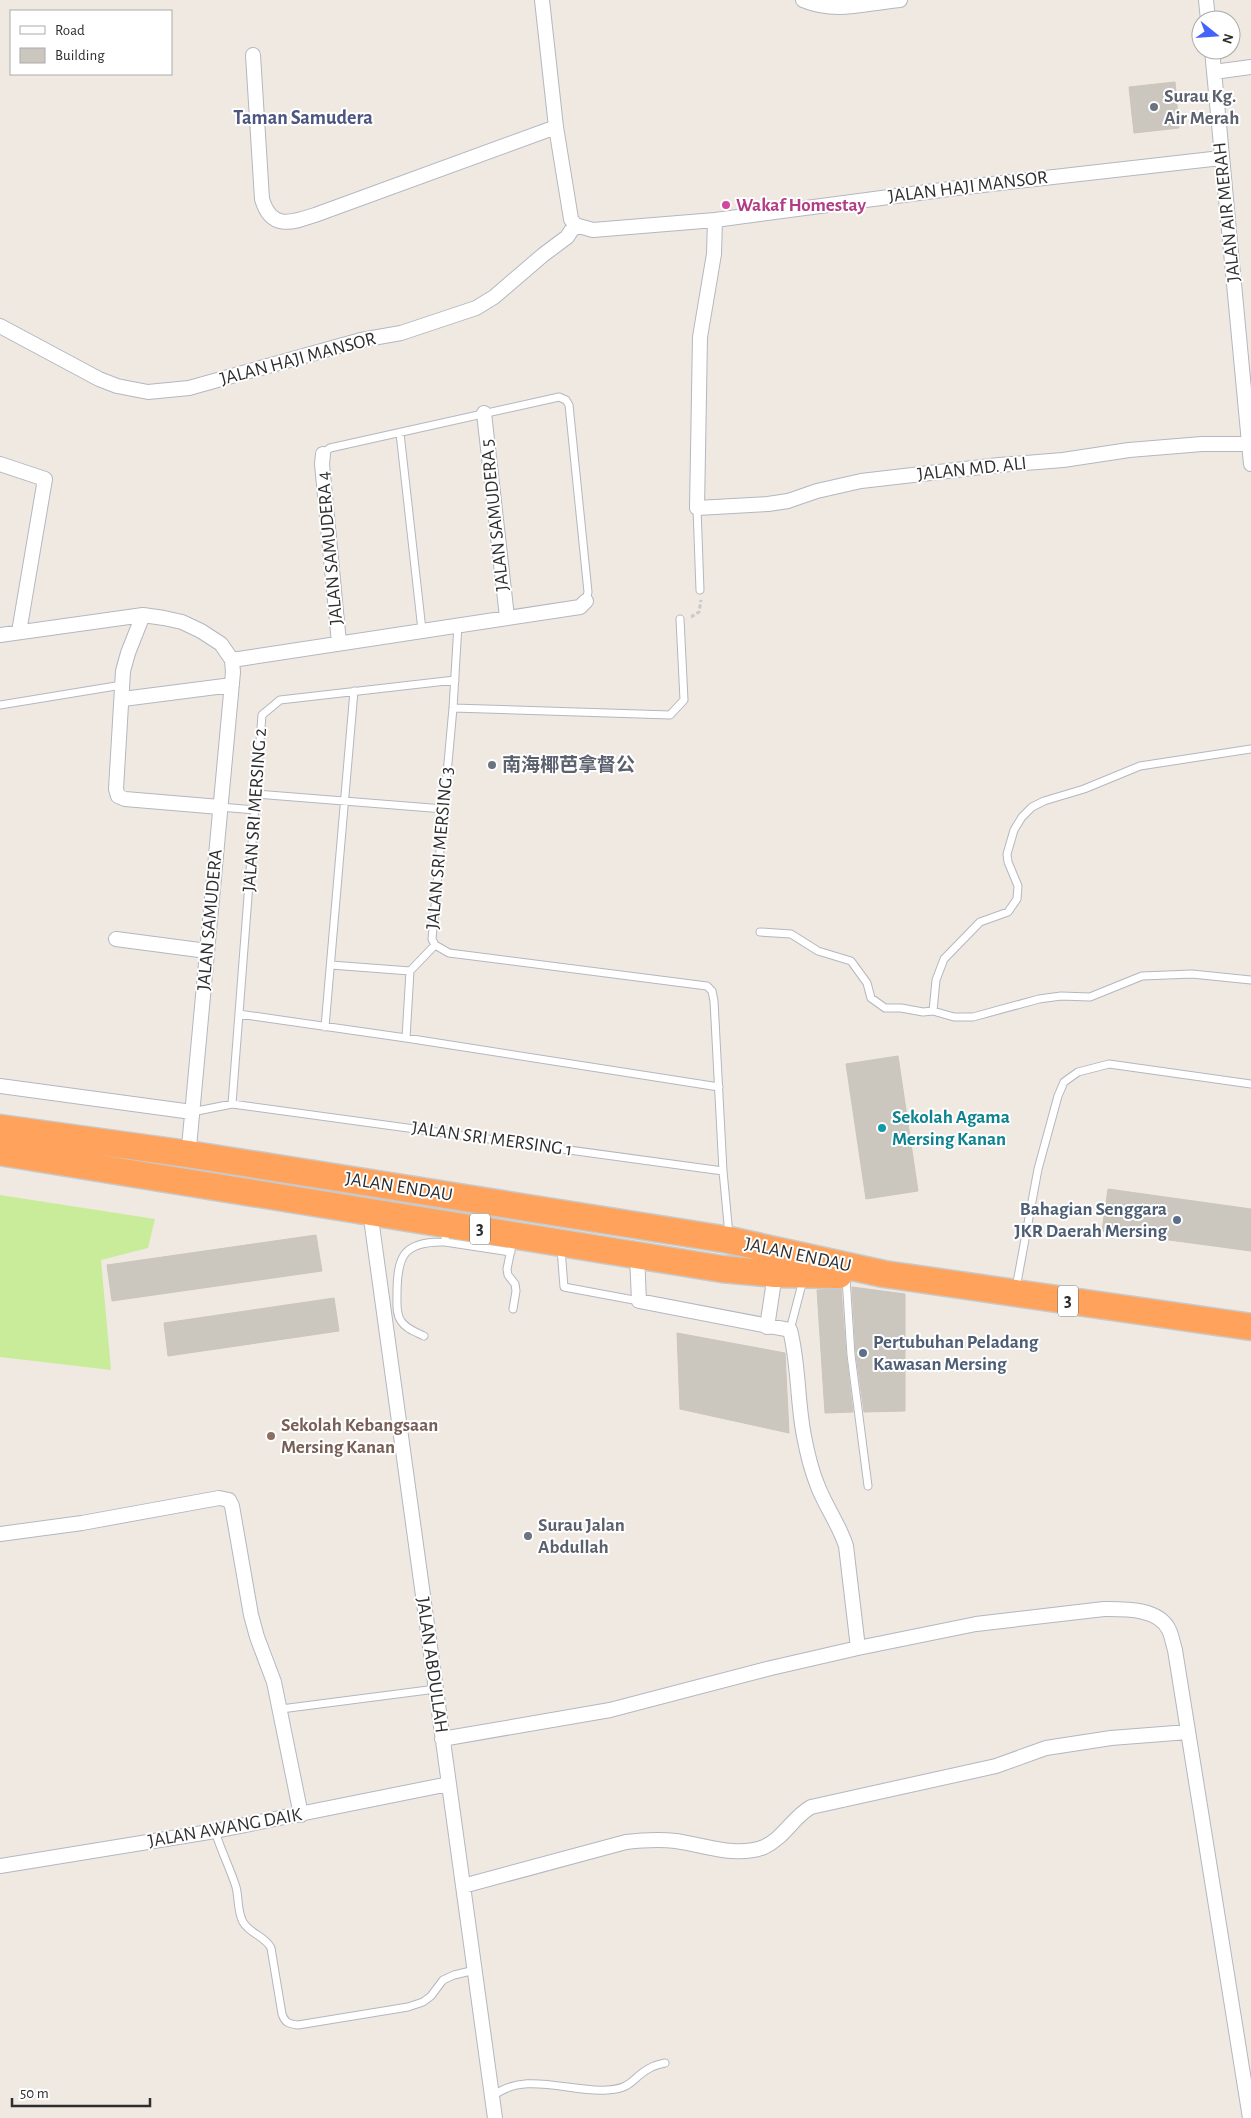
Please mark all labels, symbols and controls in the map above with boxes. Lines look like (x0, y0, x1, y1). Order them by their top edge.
legend (10, 10, 172, 75)
north arrow (1191, 10, 1241, 60)
text: Road (55, 23, 85, 38)
text: N (1219, 32, 1236, 45)
text: Building (55, 48, 105, 63)
place label: Surau Kg. Air Merah (1164, 87, 1239, 128)
marker: Surau Kg. Air Merah (1148, 101, 1160, 113)
district label: Taman Samudera (233, 108, 373, 128)
street label: JALAN AIR MERAH (1210, 141, 1244, 283)
street label: JALAN HAJI MANSOR (887, 168, 1049, 206)
place label: Wakaf Homestay (736, 196, 867, 215)
marker: Wakaf Homestay (720, 199, 732, 211)
street label: JALAN HAJI MANSOR (218, 329, 378, 389)
street label: JALAN SAMUDERA 5 (478, 438, 512, 592)
street label: JALAN MD. ALI (916, 454, 1028, 484)
street label: JALAN SAMUDERA 4 (314, 470, 346, 626)
street label: JALAN SRI MERSING 2 (240, 727, 270, 893)
place label: 南海椰芭拿督公 (502, 754, 635, 775)
marker: 南海椰芭拿督公 (486, 759, 498, 771)
street label: JALAN SRI MERSING 3 (423, 766, 457, 930)
street label: JALAN SAMUDERA (194, 849, 226, 991)
place label: Sekolah Agama Mersing Kanan (892, 1108, 1010, 1149)
street label: JALAN SRI MERSING 1 (410, 1118, 574, 1160)
marker: Sekolah Agama Mersing Kanan (876, 1122, 888, 1134)
street label: JALAN ENDAU (344, 1169, 454, 1205)
place label: Bahagian Senggara JKR Daerah Mersing (1014, 1200, 1167, 1241)
road number: 3 (470, 1214, 490, 1244)
marker: Bahagian Senggara JKR Daerah Mersing (1171, 1214, 1183, 1226)
street label: JALAN ENDAU (743, 1234, 853, 1276)
road number: 3 (1058, 1285, 1078, 1316)
place label: Pertubuhan Peladang Kawasan Mersing (873, 1333, 1039, 1374)
marker: Pertubuhan Peladang Kawasan Mersing (857, 1347, 869, 1359)
place label: Sekolah Kebangsaan Mersing Kanan (281, 1416, 438, 1457)
marker: Sekolah Kebangsaan Mersing Kanan (265, 1430, 277, 1442)
place label: Surau Jalan Abdullah (538, 1516, 625, 1557)
marker: Surau Jalan Abdullah (522, 1530, 534, 1542)
street label: JALAN ABDULLAH (413, 1596, 451, 1734)
street label: JALAN AWANG DAIK (147, 1805, 304, 1851)
scale bar (12, 2076, 150, 2108)
text: 50 m (20, 2086, 49, 2101)

